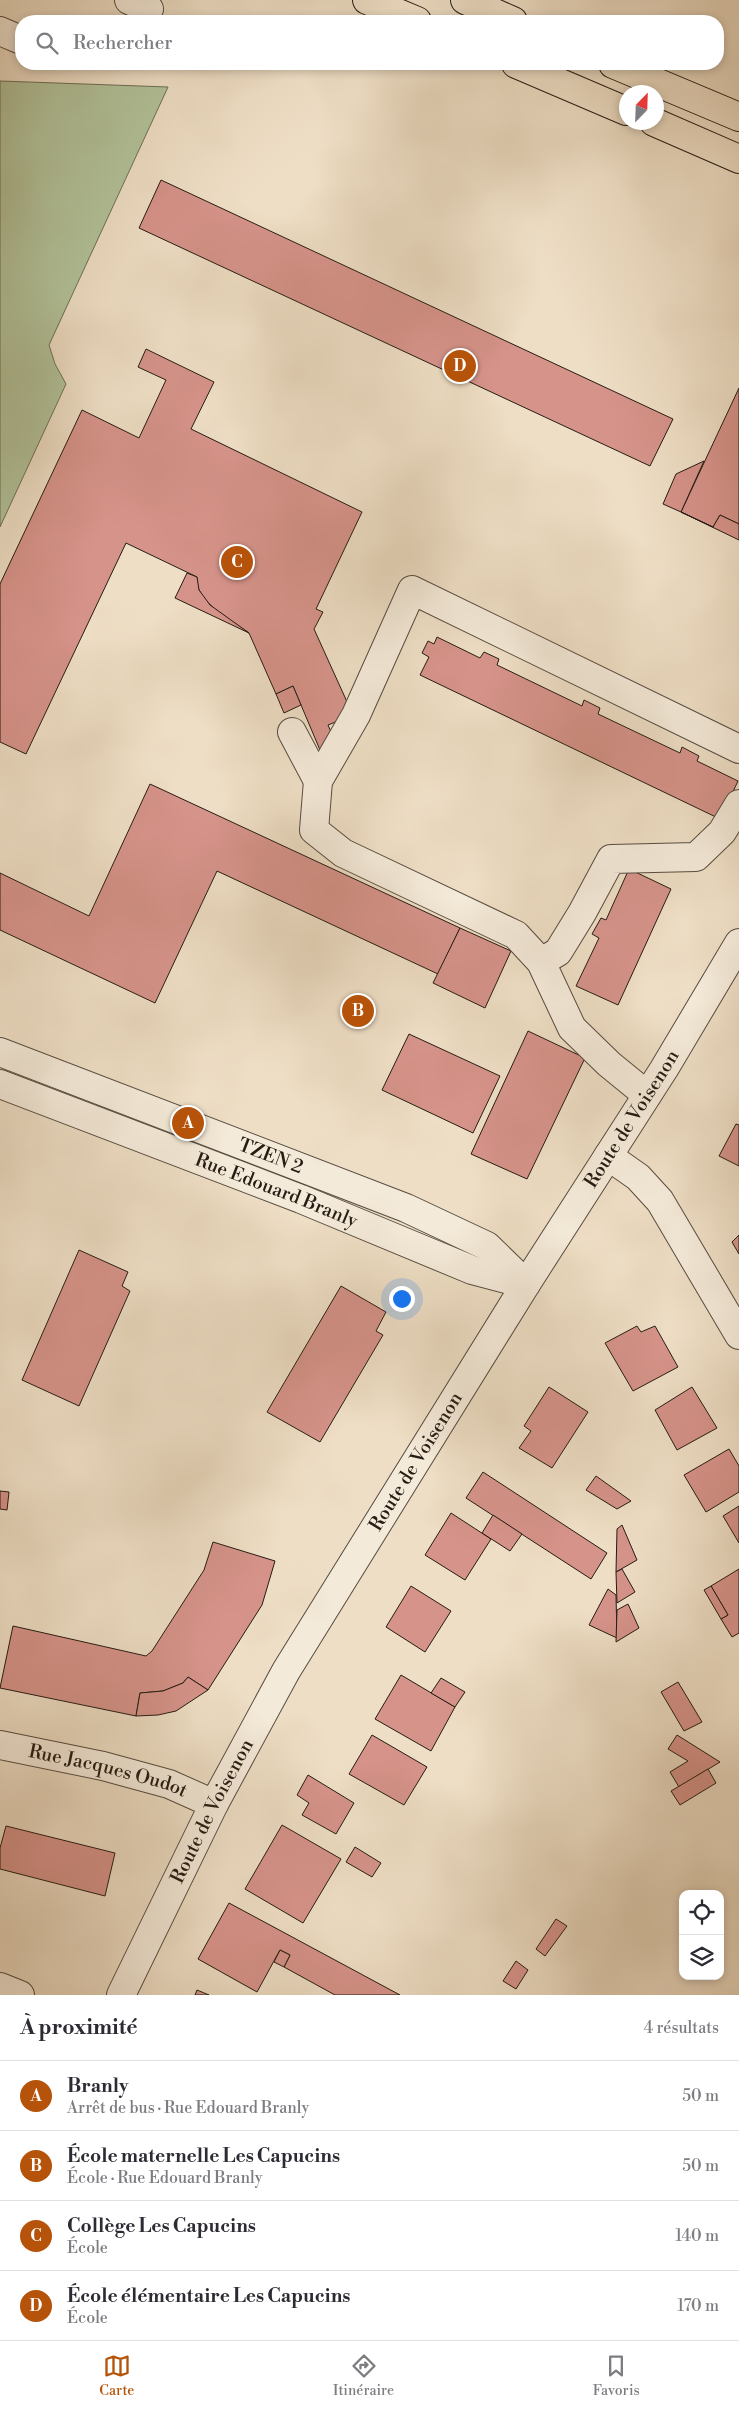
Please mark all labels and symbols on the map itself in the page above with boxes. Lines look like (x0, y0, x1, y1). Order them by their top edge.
north arrow (619, 85, 664, 130)
pin: D (444, 347, 476, 385)
pin: C (221, 543, 253, 581)
pin: B (342, 992, 374, 1030)
street label: Route de Voisenon (579, 1046, 685, 1193)
pin: A (172, 1104, 204, 1142)
street label: TZEN 2 (235, 1133, 307, 1179)
street label: Rue Edouard Branly (192, 1148, 362, 1233)
your location (389, 1286, 415, 1312)
street label: Route de Voisenon (364, 1388, 468, 1536)
street label: Route de Voisenon (165, 1735, 259, 1887)
street label: Rue Jacques Oudot (26, 1739, 191, 1803)

